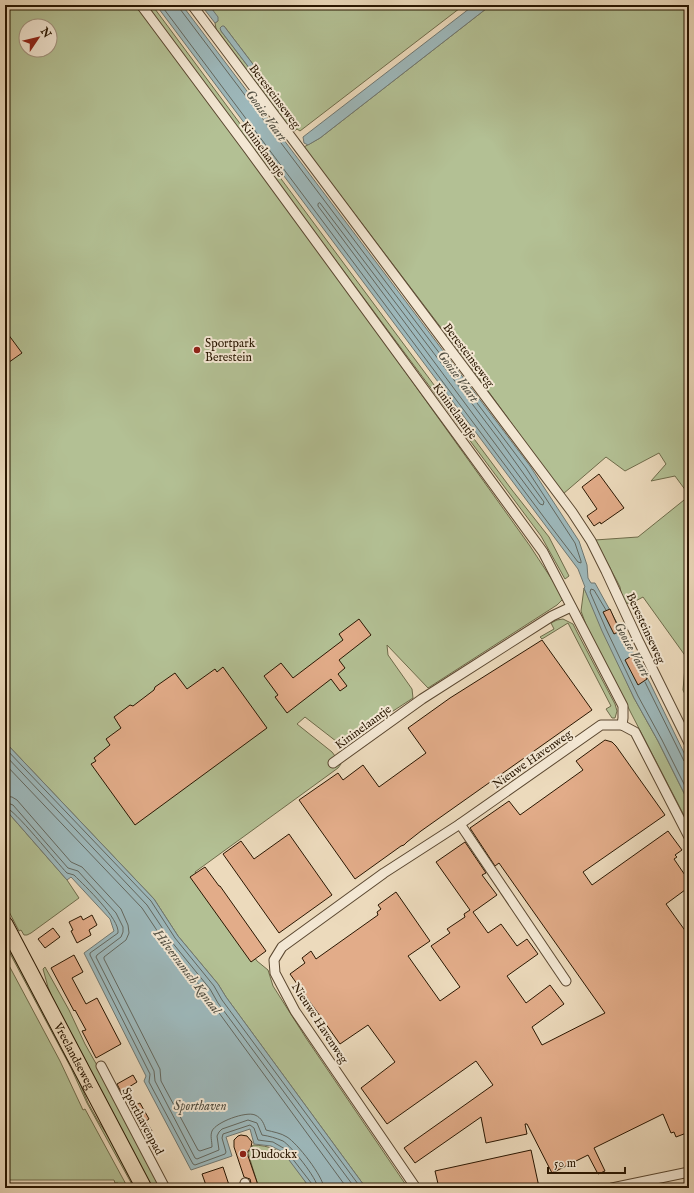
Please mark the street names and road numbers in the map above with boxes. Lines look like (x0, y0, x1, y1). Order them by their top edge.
street label: Beresteinseweg (246, 61, 304, 132)
street label: Kininelaantje (237, 118, 288, 181)
street label: Beresteinseweg (440, 320, 498, 391)
street label: Kininelaantje (429, 380, 480, 443)
street label: Beresteinseweg (623, 590, 669, 666)
street label: Kininelaantje (332, 702, 395, 753)
street label: Nieuwe Havenweg (490, 726, 575, 792)
street label: Nieuwe Havenweg (288, 980, 352, 1067)
street label: Vreelandseweg (50, 1019, 98, 1093)
street label: Sporthavenpad (118, 1085, 167, 1159)

